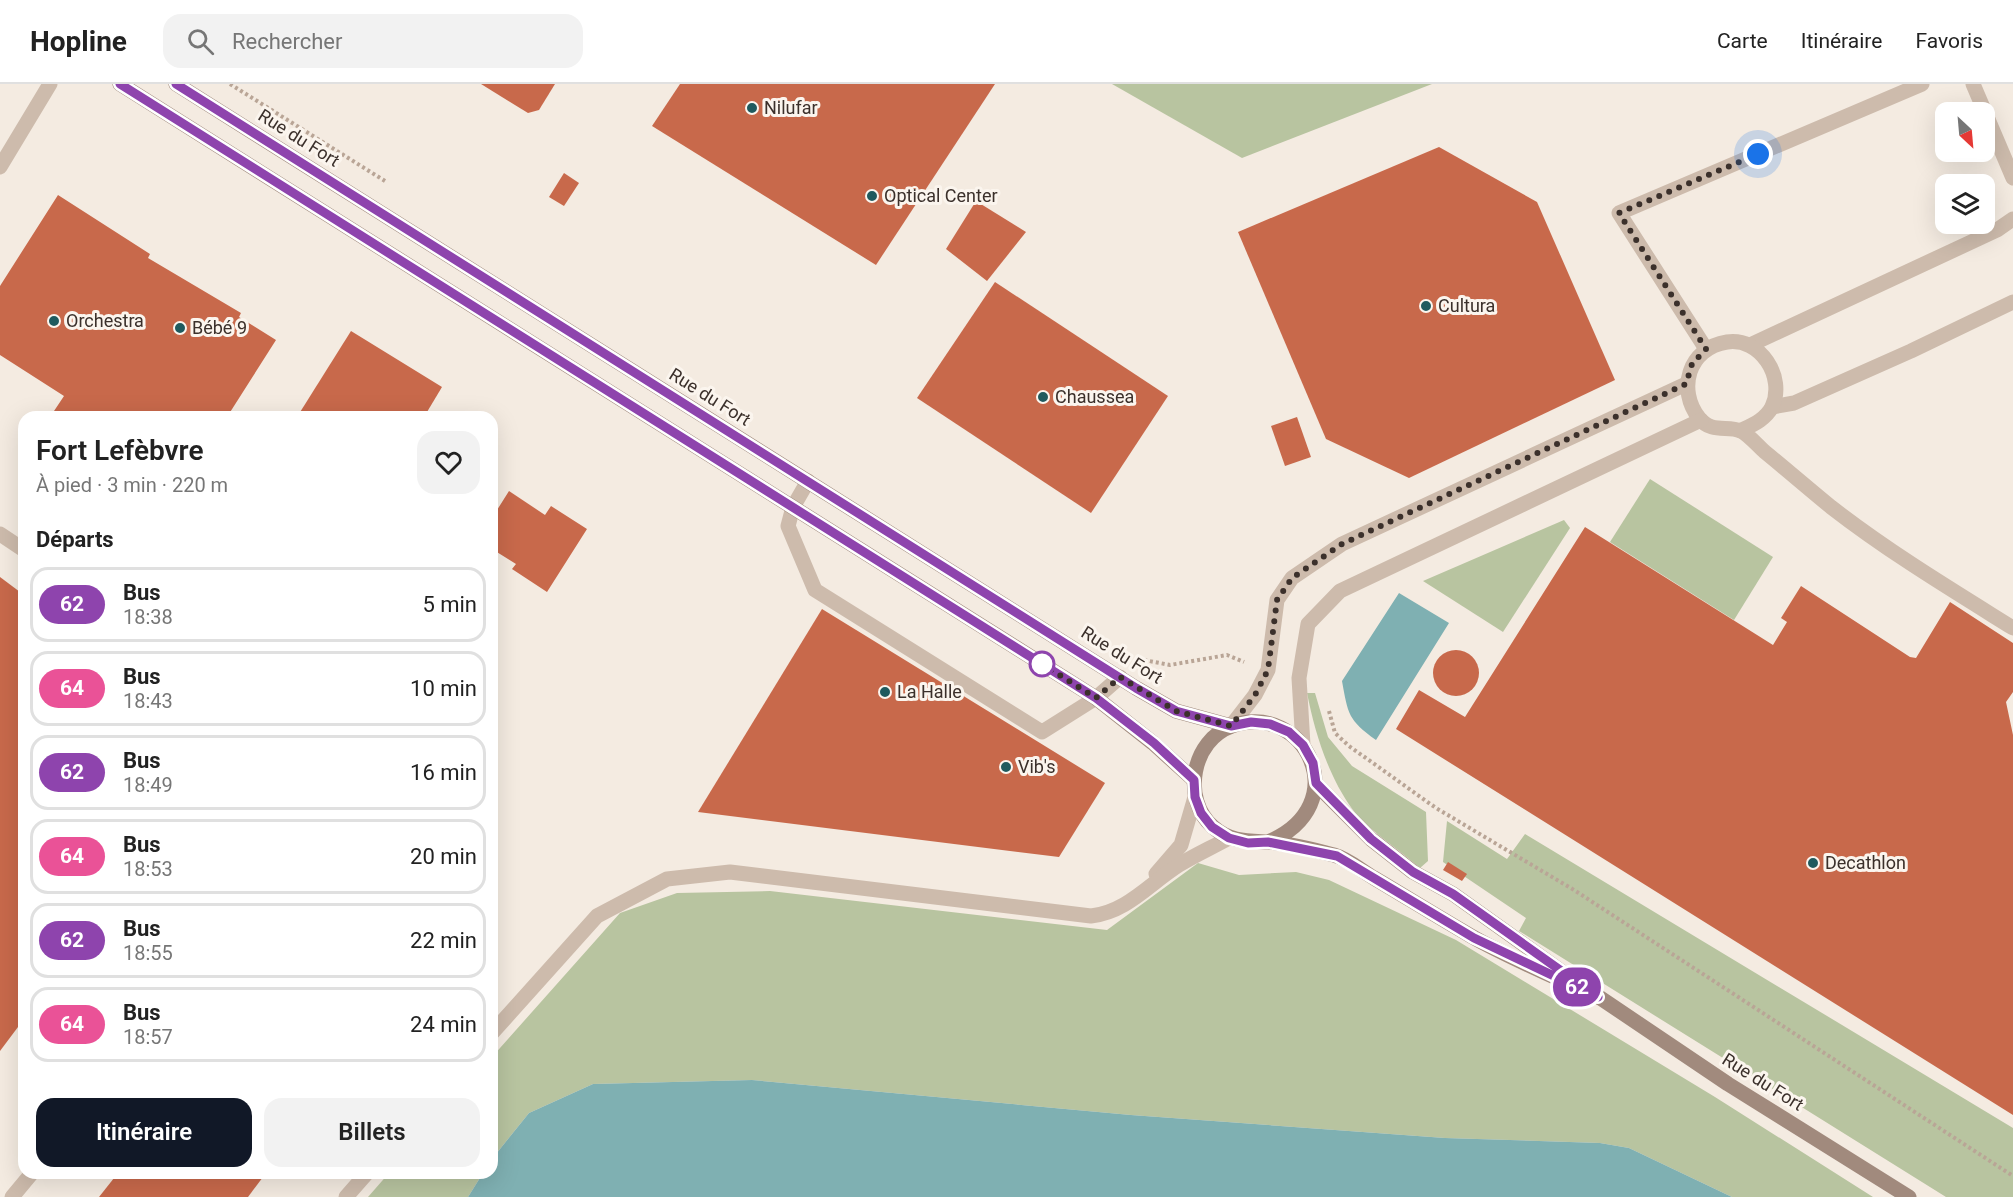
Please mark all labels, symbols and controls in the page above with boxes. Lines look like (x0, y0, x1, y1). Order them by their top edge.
search box (163, 14, 583, 68)
text: Hopline (30, 25, 127, 58)
icon: search (184, 25, 217, 58)
text: Rechercher (232, 29, 343, 54)
text: Carte (1717, 29, 1768, 53)
text: Itinéraire (1801, 29, 1882, 53)
text: Favoris (1915, 29, 1983, 53)
place label: Nilufar (764, 97, 818, 118)
marker: Nilufar (745, 101, 759, 115)
north arrow (1935, 102, 1995, 162)
map controls (1935, 102, 1995, 234)
street label: Rue du Fort (255, 104, 344, 171)
your location (1743, 139, 1773, 169)
button: layers (1935, 174, 1995, 234)
place label: Optical Center (884, 185, 998, 206)
marker: Optical Center (865, 189, 879, 203)
place label: Cultura (1438, 295, 1495, 316)
marker: Cultura (1419, 299, 1433, 313)
place label: Orchestra (66, 310, 144, 331)
marker: Orchestra (47, 314, 61, 328)
place label: Bébé 9 (192, 317, 247, 338)
marker: Bébé 9 (173, 321, 187, 335)
street label: Rue du Fort (666, 363, 755, 430)
place label: Chaussea (1055, 386, 1134, 407)
marker: Chaussea (1036, 390, 1050, 404)
button: heart (417, 431, 480, 494)
text: Fort Lefèbvre (36, 434, 203, 467)
text: À pied · 3 min · 220 m (36, 473, 228, 497)
text: Départs (36, 527, 114, 552)
text: Bus (123, 580, 161, 605)
text: 62 (60, 592, 84, 616)
text: 5 min (422, 592, 477, 617)
text: 18:38 (123, 605, 173, 629)
street label: Rue du Fort (1078, 621, 1167, 688)
unlabelled marker (1029, 651, 1055, 677)
text: Bus (123, 664, 161, 689)
text: 64 (60, 676, 84, 700)
text: 10 min (410, 676, 477, 701)
place label: La Halle (897, 681, 962, 702)
marker: La Halle (878, 685, 892, 699)
text: 18:43 (123, 689, 173, 713)
text: Bus (123, 748, 161, 773)
place label: Vib's (1018, 756, 1055, 777)
text: 62 (60, 760, 84, 784)
text: 16 min (410, 760, 477, 785)
marker: Vib's (999, 760, 1013, 774)
text: 18:49 (123, 773, 173, 797)
text: Bus (123, 832, 161, 857)
text: 64 (60, 844, 84, 868)
text: 20 min (410, 844, 477, 869)
place label: Decathlon (1825, 852, 1906, 873)
marker: Decathlon (1806, 856, 1820, 870)
text: 18:53 (123, 857, 173, 881)
text: Bus (123, 916, 161, 941)
text: 62 (60, 928, 84, 952)
text: 22 min (410, 928, 477, 953)
text: 18:55 (123, 941, 173, 965)
line badge: 62 (1550, 968, 1604, 1006)
text: 62 (1565, 975, 1589, 999)
text: Bus (123, 1000, 161, 1025)
text: 64 (60, 1012, 84, 1036)
text: 24 min (410, 1012, 477, 1037)
text: 18:57 (123, 1025, 173, 1049)
street label: Rue du Fort (1719, 1048, 1808, 1115)
button: Itinéraire (36, 1098, 252, 1167)
button: Billets (264, 1098, 480, 1167)

